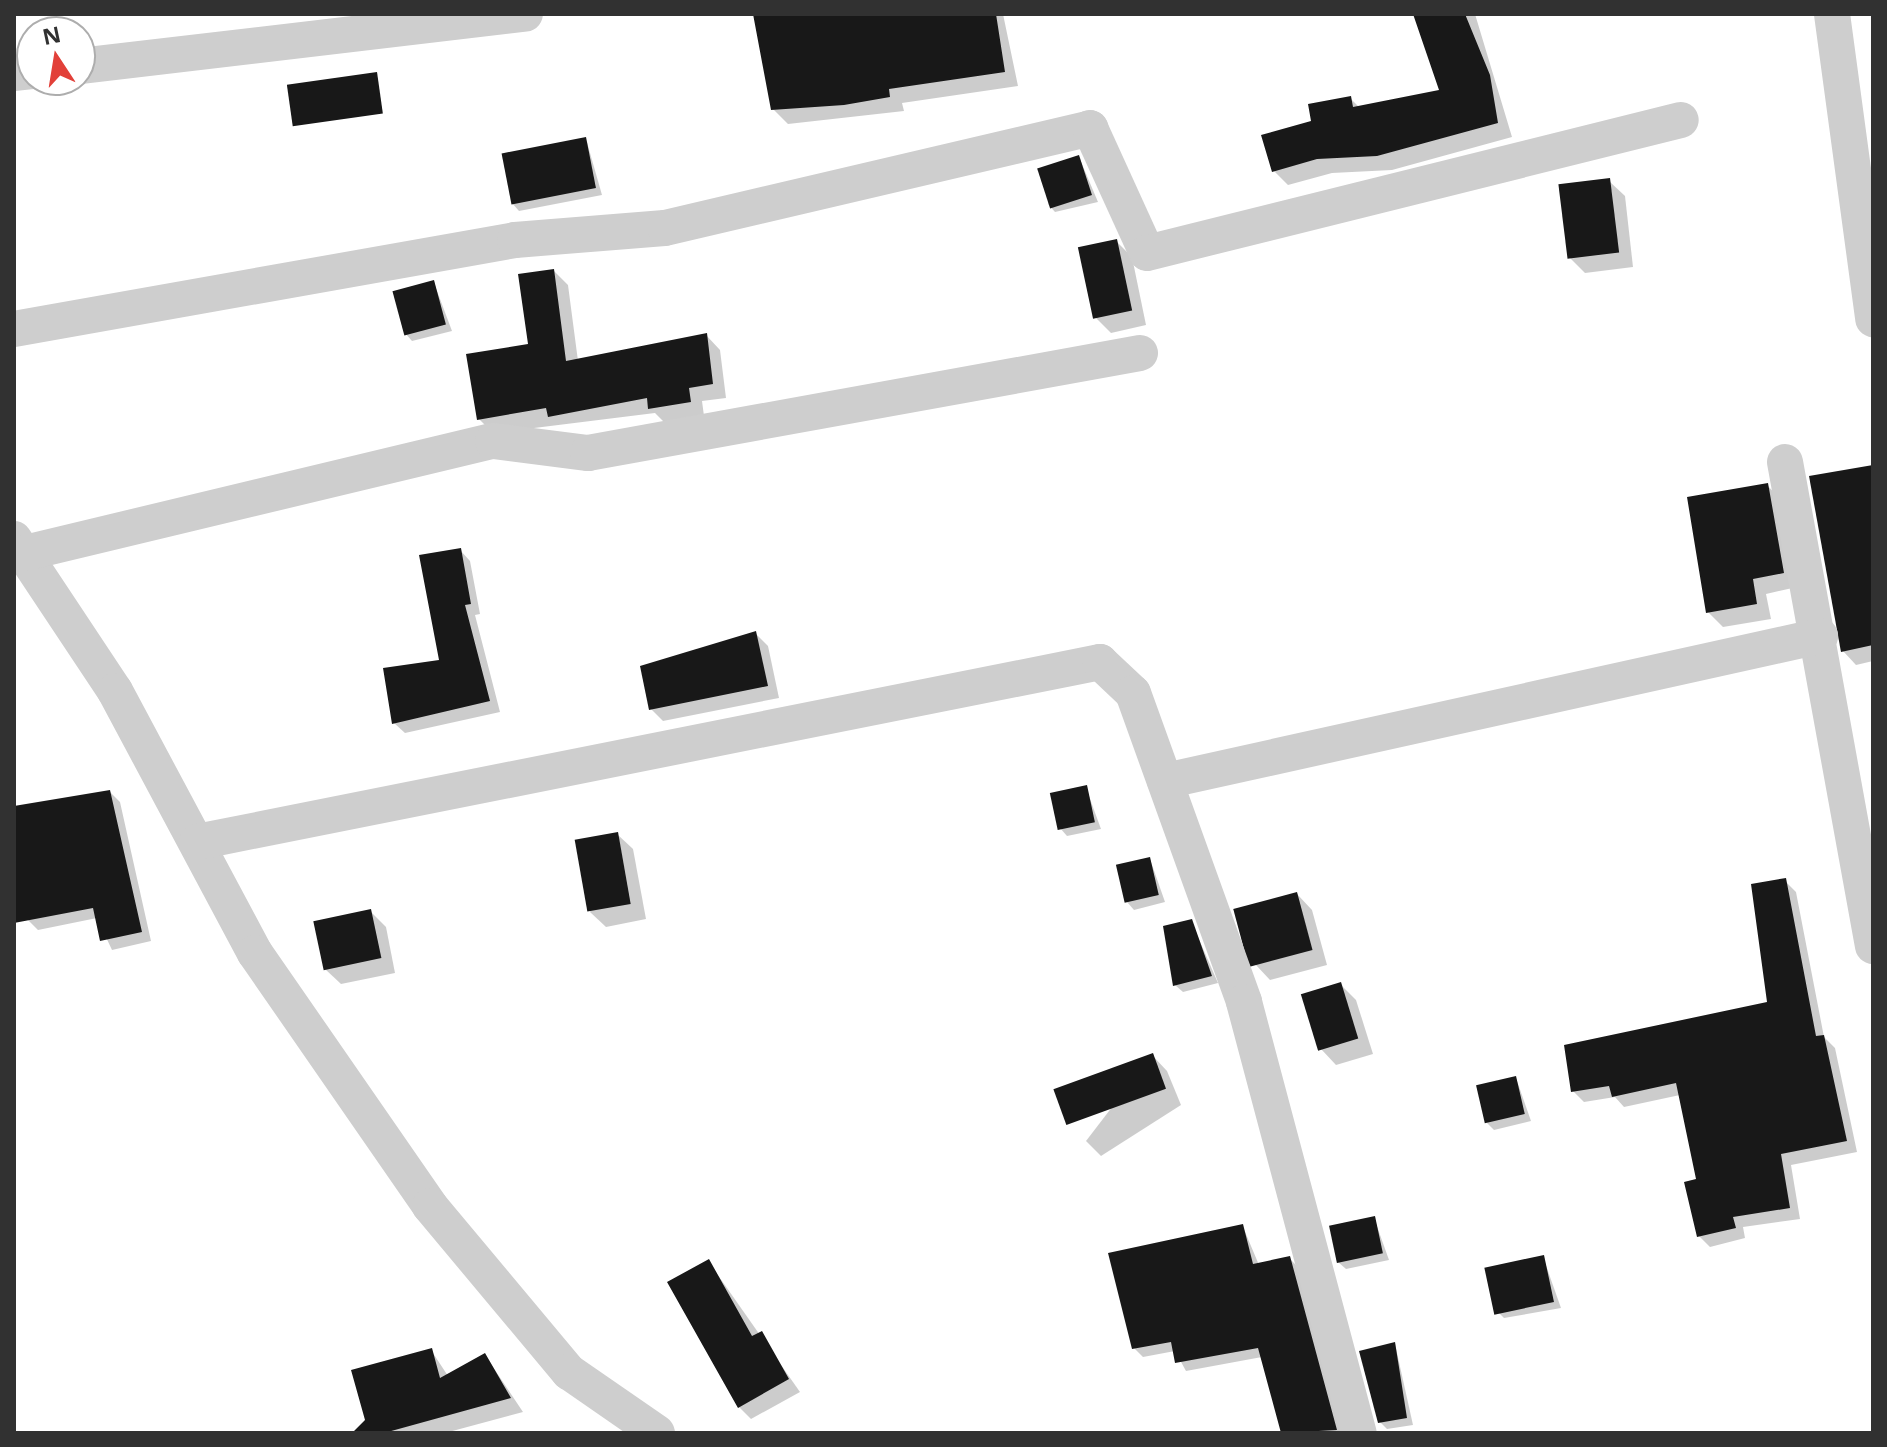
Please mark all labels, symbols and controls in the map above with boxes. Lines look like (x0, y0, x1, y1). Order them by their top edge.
north arrow (16, 16, 96, 96)
text: N (40, 18, 63, 51)

